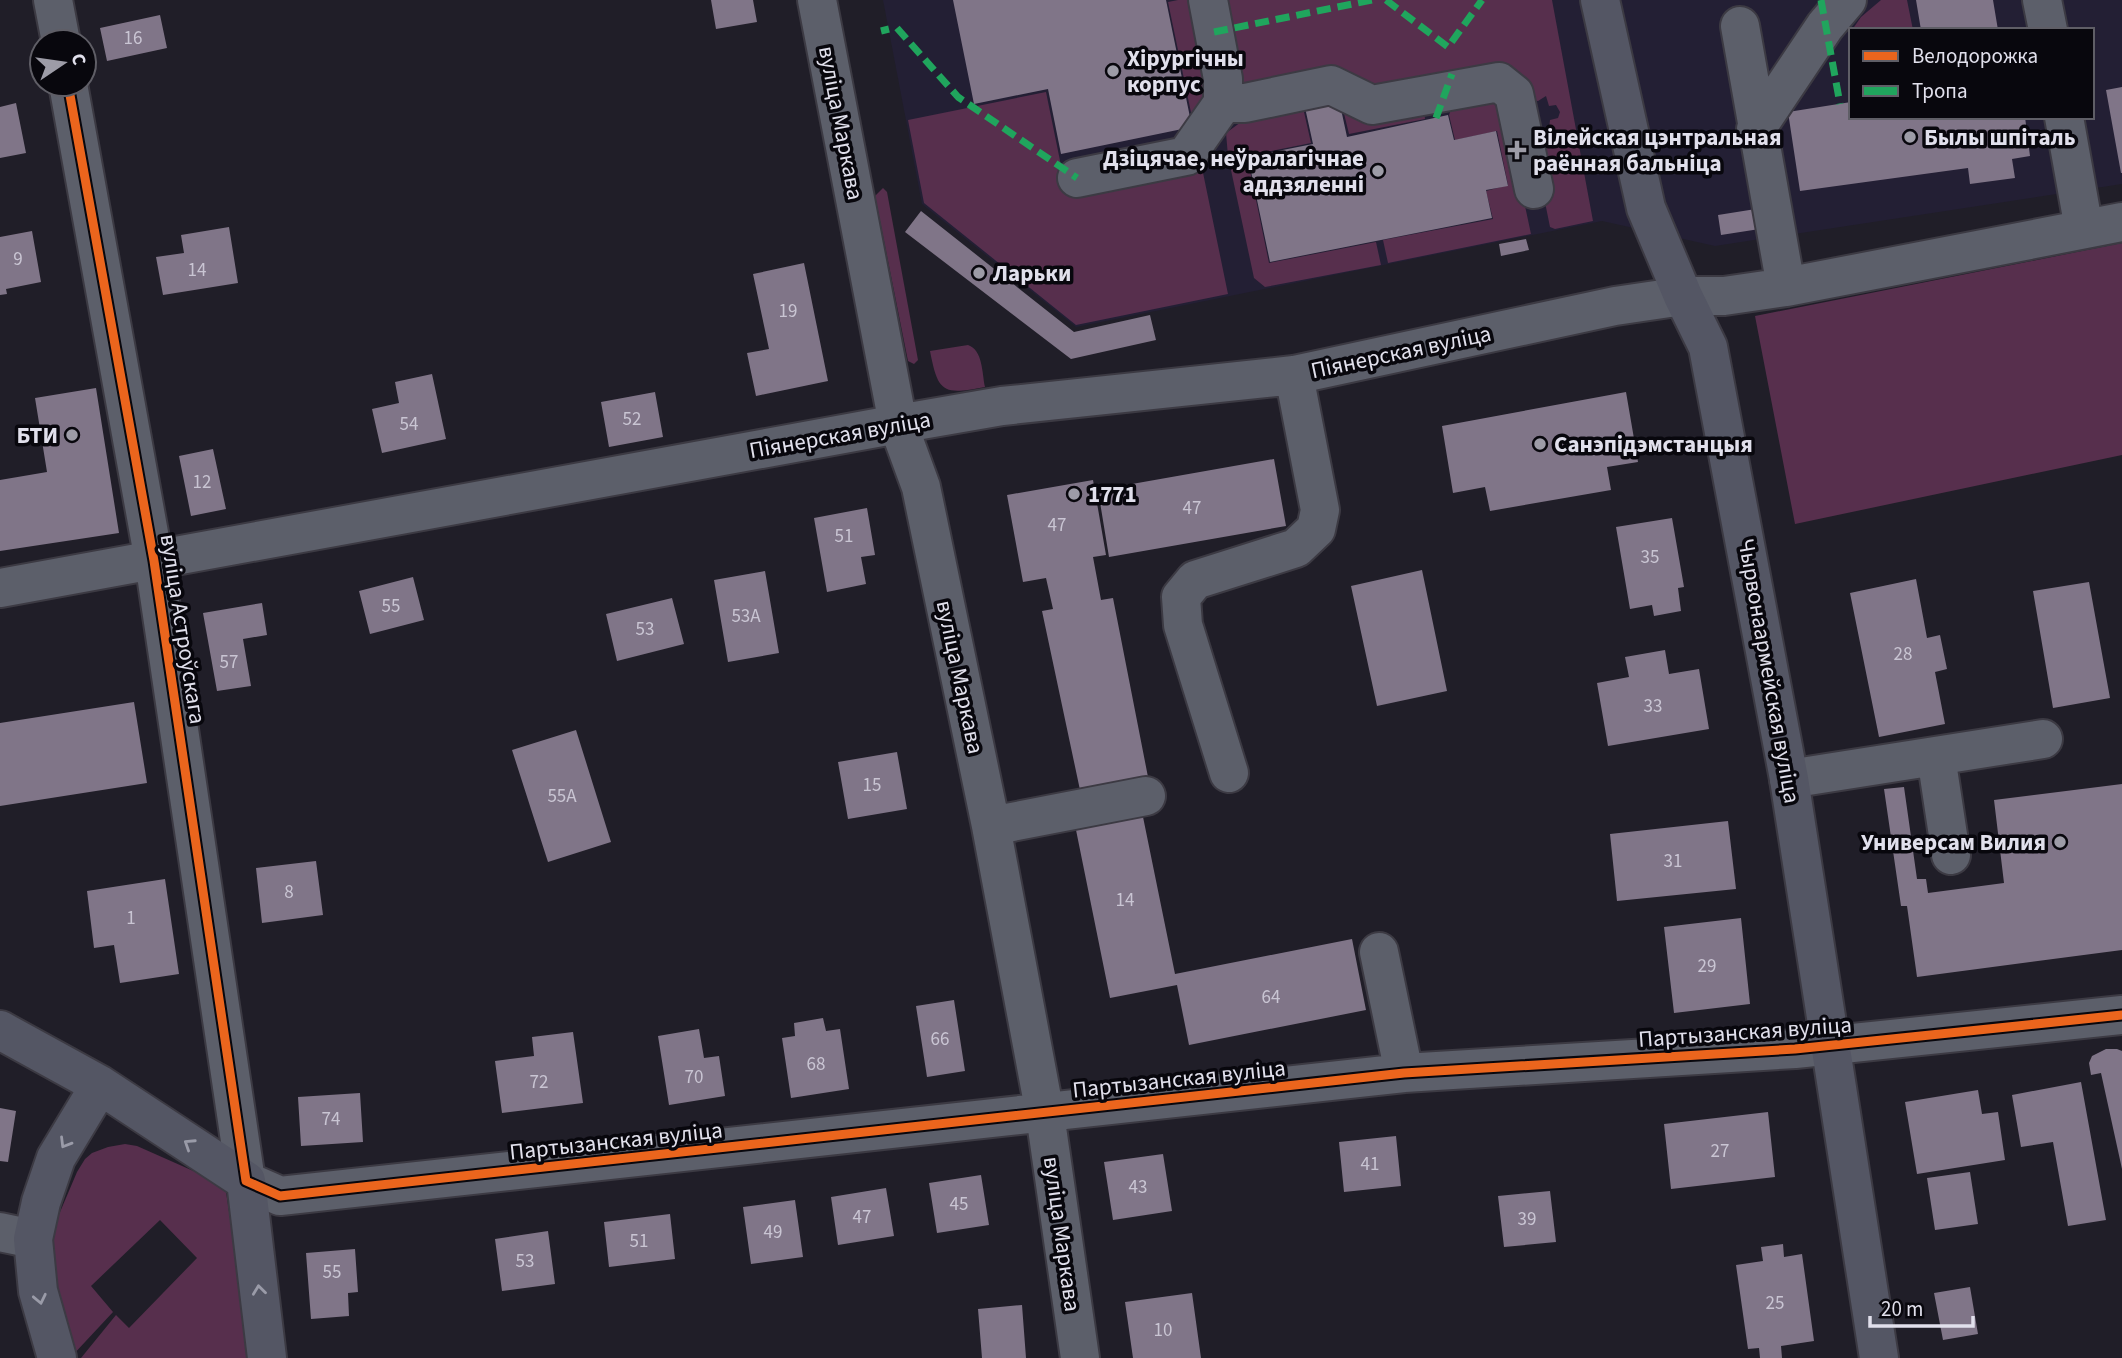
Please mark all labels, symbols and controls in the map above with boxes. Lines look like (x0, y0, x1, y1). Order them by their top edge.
house number: 16 (124, 25, 142, 52)
north arrow (28, 28, 98, 98)
legend (1849, 28, 2094, 119)
text: Велодорожка (1912, 41, 2038, 71)
place label: Хірургічны корпус (1127, 42, 1244, 101)
street label: вуліца Маркава (810, 43, 872, 203)
text: С (64, 51, 93, 68)
marker: Хірургічны корпус (1105, 63, 1121, 79)
text: Тропа (1912, 76, 1968, 106)
place label: Вілейская цэнтральная раённая бальніца (1533, 121, 1781, 180)
place label: Былы шпіталь (1924, 121, 2076, 154)
marker: Былы шпіталь (1902, 129, 1918, 145)
marker: Вілейская цэнтральная раённая бальніца (1507, 140, 1527, 160)
place label: Дзіцячае, неўралагічнае аддзяленні (1103, 142, 1364, 201)
marker: Дзіцячае, неўралагічнае аддзяленні (1370, 163, 1386, 179)
house number: 9 (13, 246, 23, 273)
house number: 14 (188, 257, 206, 284)
place label: Ларьки (992, 257, 1071, 290)
marker: Ларьки (971, 265, 987, 281)
house number: 19 (779, 298, 797, 325)
street label: Піянерская вуліца (1308, 317, 1494, 387)
street label: Піянерская вуліца (747, 403, 933, 467)
house number: 52 (623, 406, 641, 433)
house number: 54 (400, 411, 418, 438)
place label: БТИ (16, 419, 58, 452)
marker: БТИ (64, 427, 80, 443)
place label: Санэпідэмстанцыя (1554, 428, 1753, 461)
marker: Санэпідэмстанцыя (1532, 436, 1548, 452)
house number: 12 (193, 469, 211, 496)
place label: 1771 (1088, 478, 1137, 511)
marker: 1771 (1066, 486, 1082, 502)
house number: 47 (1183, 495, 1201, 522)
house number: 47 (1048, 512, 1066, 539)
house number: 51 (835, 523, 853, 550)
street label: вуліца Астроўскага (152, 532, 214, 726)
street label: Чырвонаармейская вуліца (1729, 536, 1809, 806)
house number: 35 (1641, 544, 1659, 571)
house number: 55 (382, 593, 400, 620)
street label: вуліца Маркава (928, 597, 992, 757)
house number: 53А (731, 603, 761, 630)
house number: 53 (636, 616, 654, 643)
house number: 28 (1894, 641, 1912, 668)
house number: 57 (220, 649, 238, 676)
house number: 33 (1644, 693, 1662, 720)
house number: 15 (863, 772, 881, 799)
house number: 55А (547, 783, 577, 810)
place label: Универсам Вилия (1861, 826, 2046, 859)
marker: Универсам Вилия (2052, 834, 2068, 850)
house number: 31 (1664, 848, 1682, 875)
house number: 8 (284, 879, 294, 906)
house number: 14 (1116, 887, 1134, 914)
house number: 1 (126, 905, 136, 932)
house number: 29 (1698, 953, 1716, 980)
house number: 64 (1262, 984, 1280, 1011)
street label: Партызанская вуліца (1637, 1008, 1853, 1056)
house number: 66 (931, 1026, 949, 1053)
house number: 68 (807, 1051, 825, 1078)
street label: Партызанская вуліца (1071, 1051, 1287, 1107)
house number: 70 (685, 1064, 703, 1091)
house number: 72 (530, 1069, 548, 1096)
house number: 74 (322, 1106, 340, 1133)
street label: Партызанская вуліца (508, 1113, 724, 1169)
one-way arrow (60, 1136, 73, 1149)
house number: 27 (1711, 1138, 1729, 1165)
one-way arrow (184, 1139, 197, 1152)
house number: 41 (1361, 1151, 1379, 1178)
street label: вуліца Маркава (1035, 1154, 1089, 1314)
house number: 43 (1129, 1174, 1147, 1201)
house number: 45 (950, 1191, 968, 1218)
house number: 47 (853, 1204, 871, 1231)
house number: 39 (1518, 1206, 1536, 1233)
house number: 49 (764, 1219, 782, 1246)
house number: 51 (630, 1228, 648, 1255)
house number: 53 (516, 1248, 534, 1275)
house number: 55 (323, 1259, 341, 1286)
one-way arrow (252, 1284, 267, 1296)
scale bar (1870, 1284, 1973, 1328)
house number: 25 (1766, 1290, 1784, 1317)
one-way arrow (32, 1293, 47, 1305)
text: 20 m (1881, 1294, 1923, 1324)
house number: 10 (1154, 1317, 1172, 1344)

